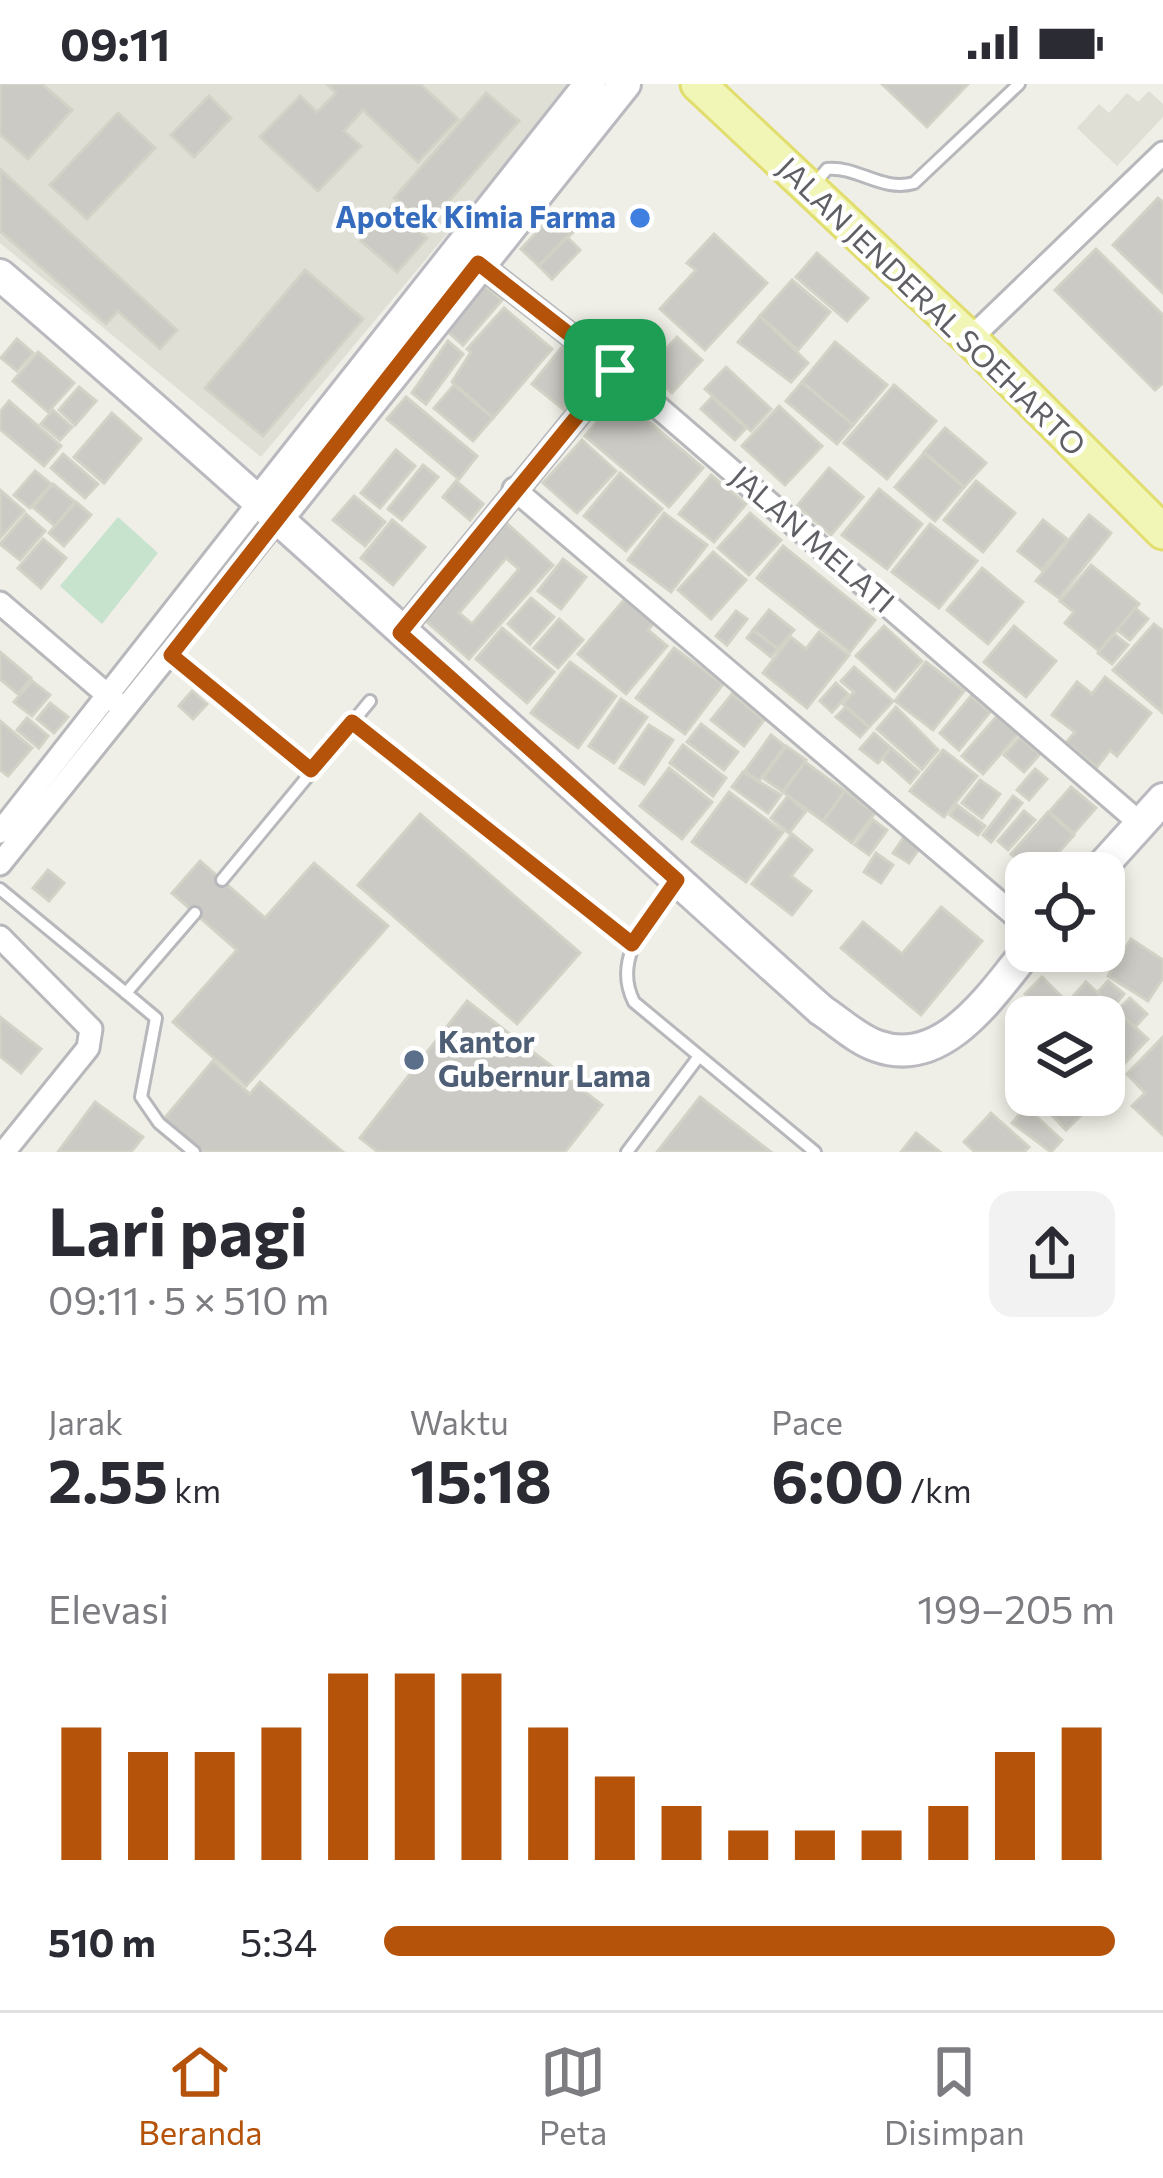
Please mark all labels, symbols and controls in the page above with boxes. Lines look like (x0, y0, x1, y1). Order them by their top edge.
text: 09:11 (60, 15, 170, 70)
street label: JALAN JENDERAL SOEHARTO (771, 148, 1094, 462)
place label: Apotek Kimia Farma (335, 197, 616, 234)
marker: Apotek Kimia Farma (627, 205, 653, 231)
pin (564, 319, 666, 421)
icon: arrive (582, 337, 648, 403)
street label: JALAN MELATI (724, 457, 903, 619)
map controls (1005, 852, 1125, 1116)
button: locate (1005, 852, 1125, 972)
button: layers (1005, 996, 1125, 1116)
place label: Kantor Gubernur Lama (438, 1022, 651, 1093)
marker: Kantor Gubernur Lama (401, 1047, 427, 1073)
text: Lari pagi (48, 1189, 308, 1270)
button: share (989, 1191, 1115, 1317)
text: 09:11 · 5 × 510 m (48, 1275, 329, 1323)
text: Jarak (48, 1401, 123, 1442)
text: Waktu (410, 1401, 509, 1442)
text: Pace (771, 1401, 843, 1442)
text: 2.55 (48, 1442, 168, 1515)
text: 15:18 (410, 1442, 552, 1515)
text: 6:00 (771, 1442, 904, 1515)
text: km (168, 1469, 221, 1510)
text: /km (904, 1469, 972, 1510)
text: Elevasi (48, 1584, 169, 1632)
text: 199–205 m (917, 1584, 1115, 1632)
text: 510 m (48, 1917, 156, 1965)
text: 5:34 (240, 1917, 317, 1965)
tab: Beranda (138, 2039, 262, 2152)
tab: Peta (539, 2039, 607, 2152)
tab: Disimpan (884, 2039, 1025, 2152)

